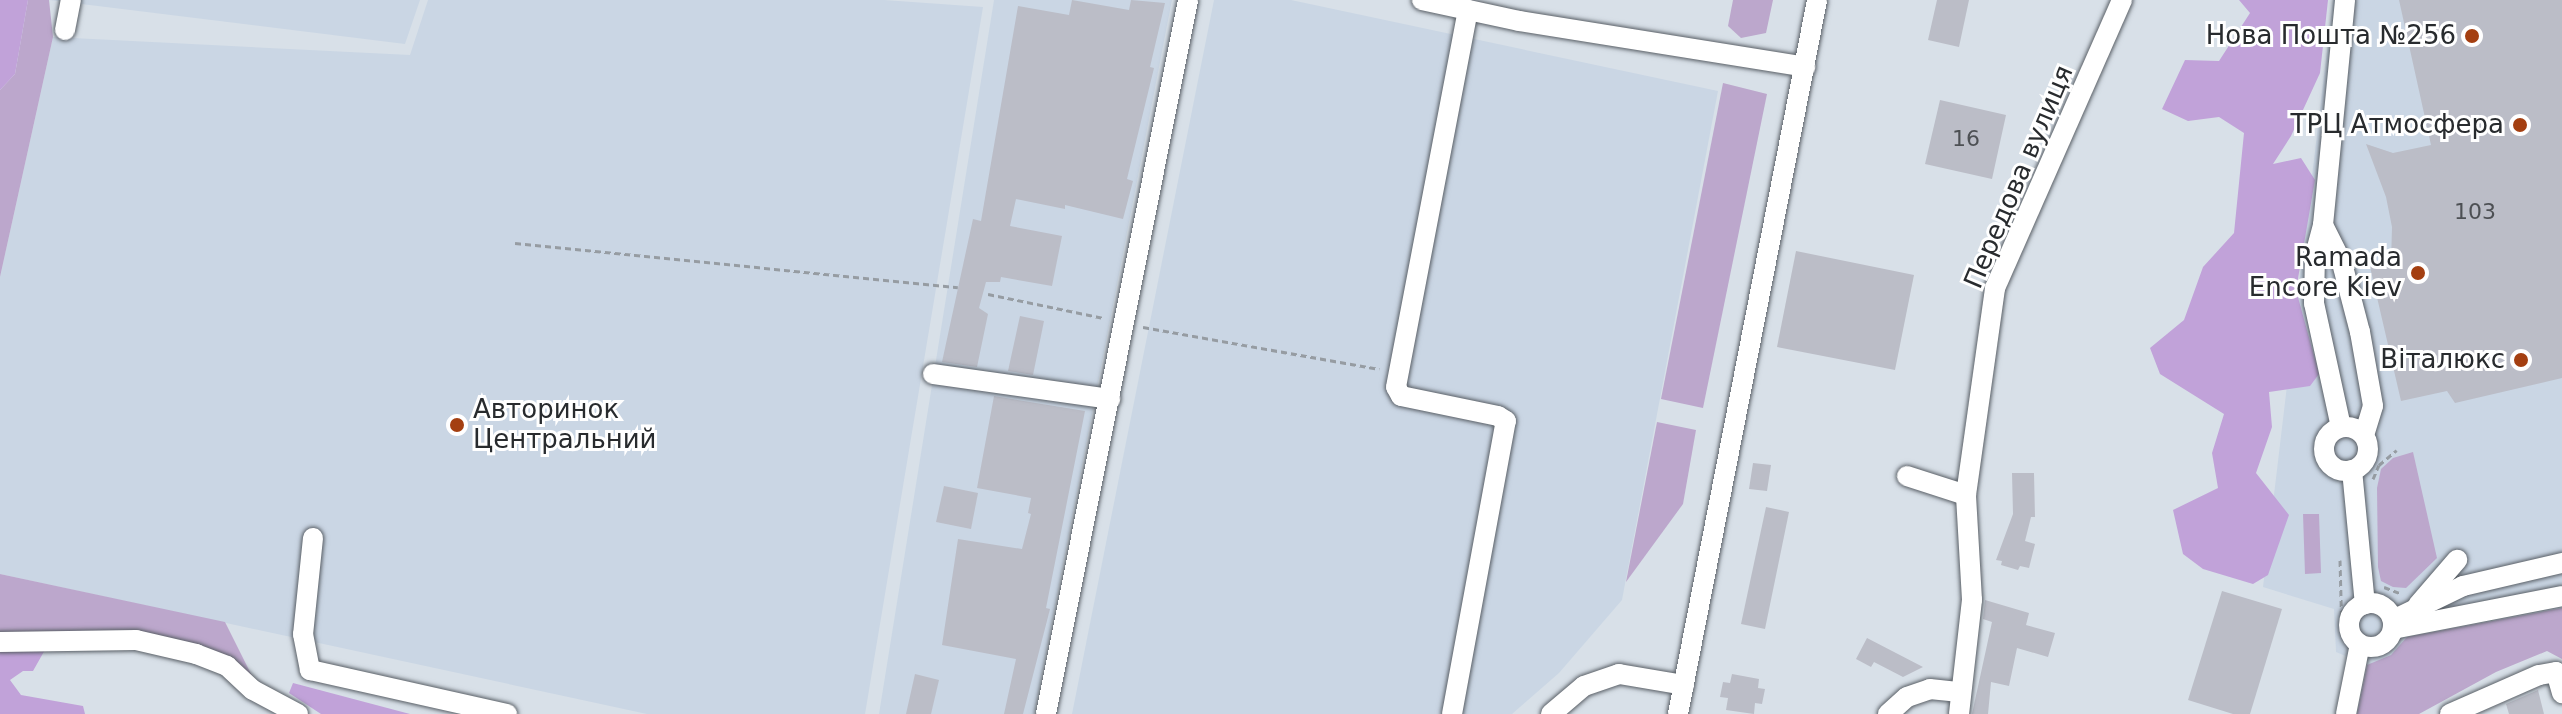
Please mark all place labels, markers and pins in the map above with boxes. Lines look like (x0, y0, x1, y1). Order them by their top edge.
place label: Нова Пошта №256 (2206, 20, 2456, 52)
marker: Нова Пошта №256 (2463, 27, 2481, 45)
place label: ТРЦ Атмосфера (2291, 109, 2504, 141)
marker: ТРЦ Атмосфера (2511, 116, 2529, 134)
place label: Ramada Encore Kiev (2249, 242, 2402, 304)
marker: Ramada Encore Kiev (2409, 264, 2427, 282)
place label: Віталюкс (2380, 344, 2505, 376)
marker: Віталюкс (2512, 351, 2530, 369)
place label: Авторинок Центральний (473, 394, 656, 456)
marker: Авторинок Центральний (448, 416, 466, 434)

